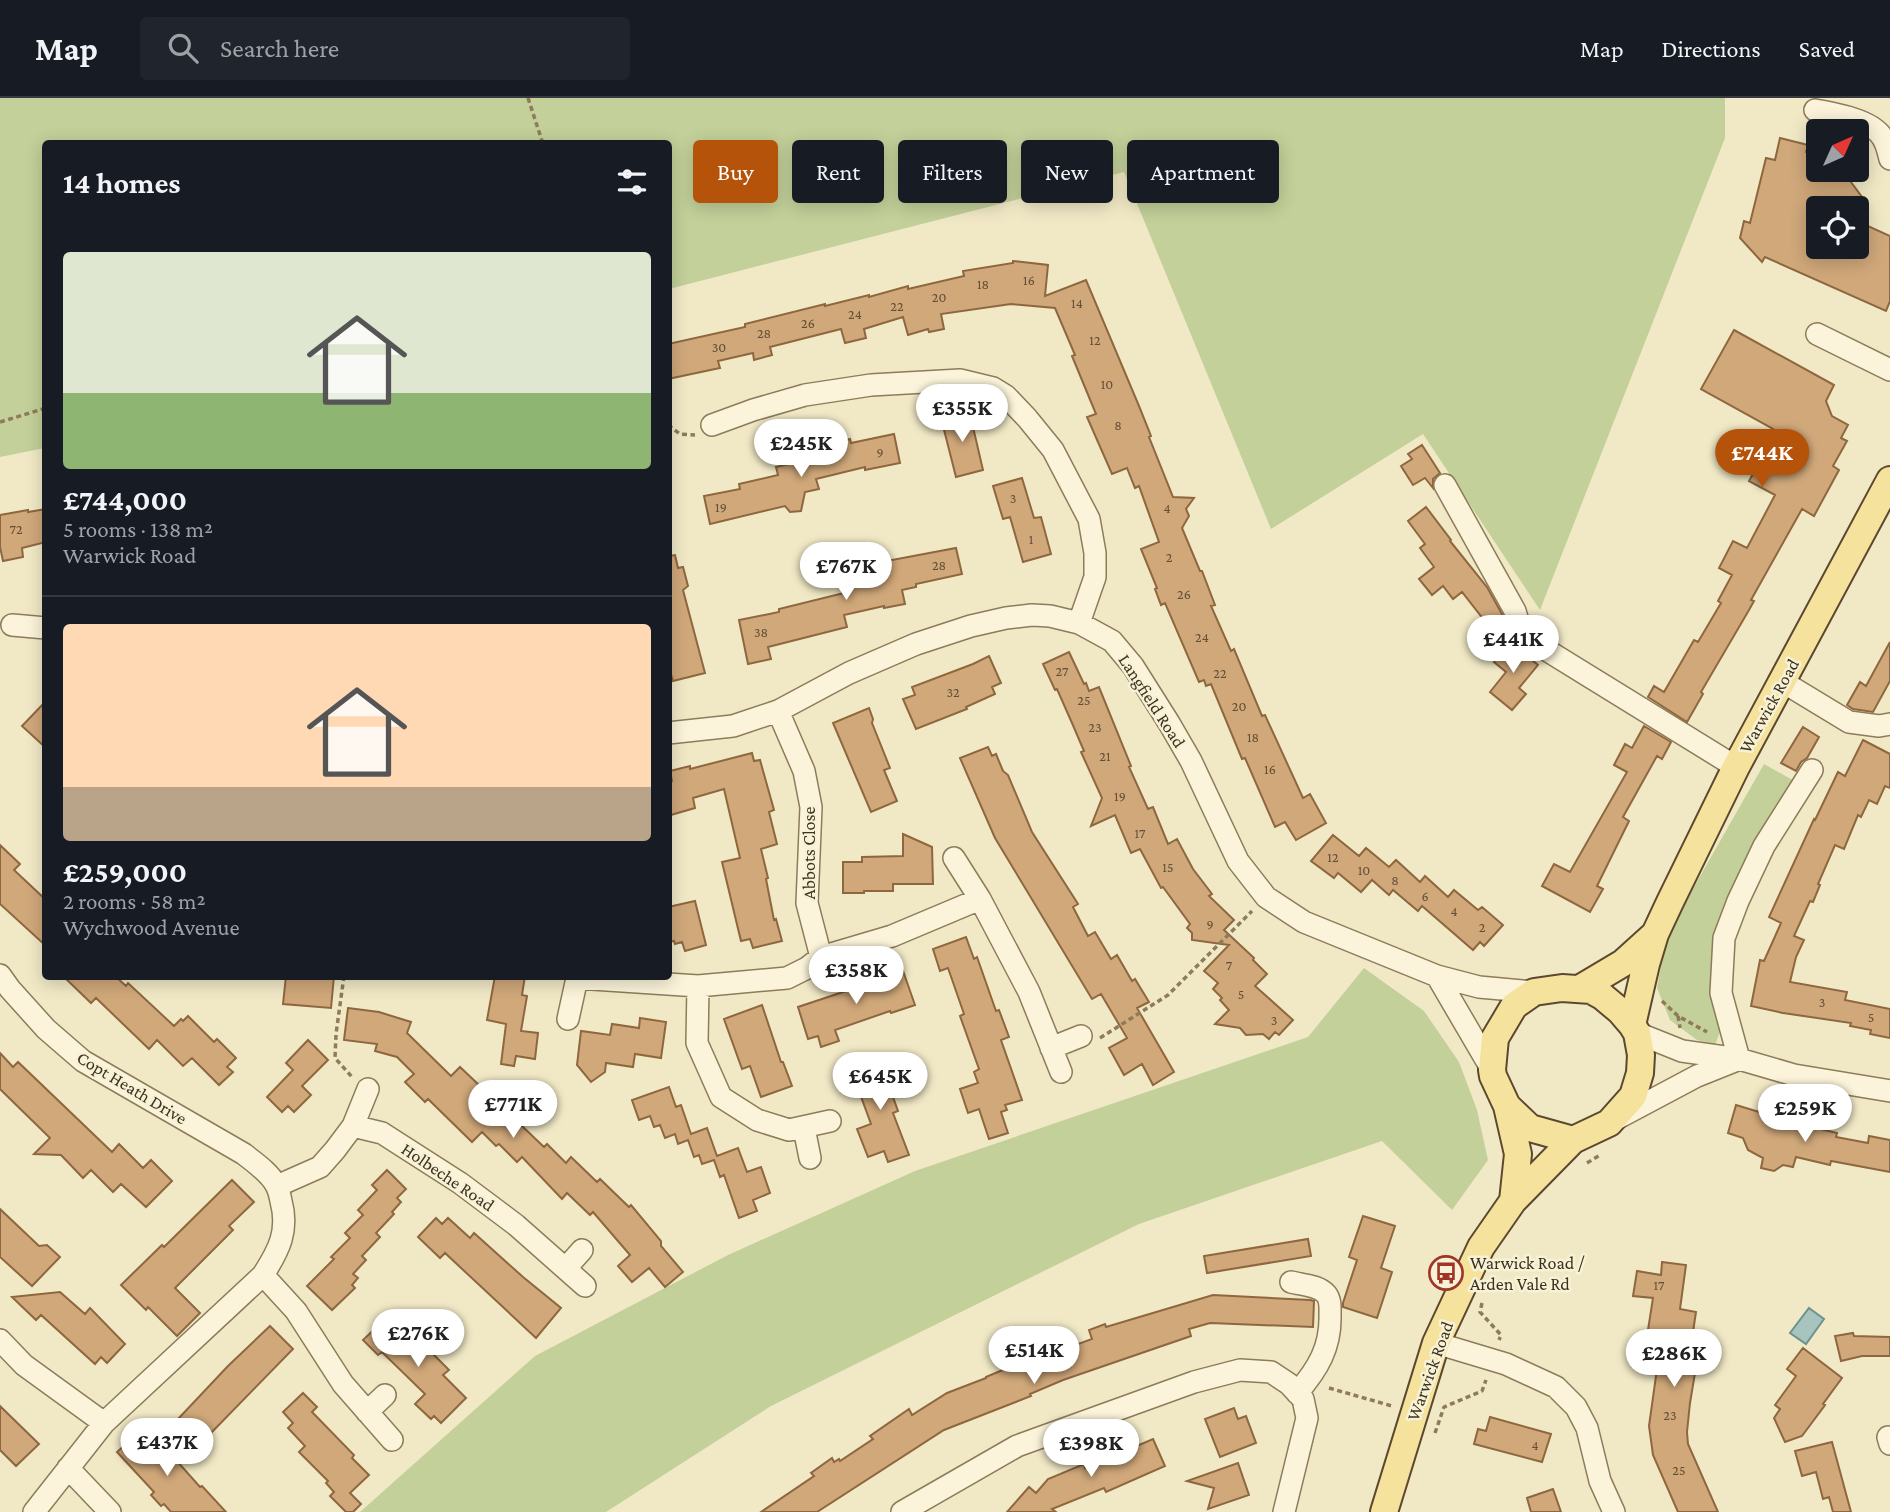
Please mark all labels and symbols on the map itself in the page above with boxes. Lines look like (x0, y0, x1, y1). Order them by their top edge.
north arrow (1806, 119, 1869, 182)
house number: 16 (1023, 272, 1035, 288)
house number: 18 (977, 276, 989, 292)
house number: 20 (932, 289, 946, 305)
house number: 14 (1071, 295, 1083, 311)
house number: 22 (890, 298, 904, 314)
house number: 24 (848, 306, 862, 322)
house number: 26 (801, 315, 815, 331)
house number: 28 (757, 325, 771, 341)
house number: 12 (1089, 332, 1101, 348)
house number: 30 (712, 339, 726, 355)
house number: 10 (1101, 376, 1113, 392)
pin: £355K (913, 384, 1011, 444)
house number: 8 (1114, 417, 1122, 433)
pin: £245K (752, 420, 850, 479)
pin: £744K (1713, 430, 1811, 489)
house number: 9 (876, 444, 884, 460)
house number: 3 (1010, 490, 1016, 506)
house number: 19 (715, 499, 727, 515)
house number: 4 (1163, 500, 1171, 516)
house number: 72 (9, 521, 23, 537)
house number: 1 (1029, 531, 1034, 547)
pin: £767K (797, 542, 895, 602)
house number: 2 (1166, 549, 1173, 565)
house number: 28 (932, 557, 946, 573)
house number: 26 (1177, 586, 1191, 602)
pin: £441K (1464, 616, 1562, 675)
house number: 38 (754, 624, 768, 640)
house number: 24 (1195, 629, 1209, 645)
street label: Langfield Road (1114, 651, 1190, 752)
street label: Warwick Road (1735, 655, 1803, 756)
house number: 27 (1056, 663, 1069, 679)
house number: 22 (1213, 665, 1227, 681)
house number: 32 (946, 684, 960, 700)
house number: 25 (1077, 692, 1091, 708)
house number: 20 (1232, 698, 1246, 714)
house number: 23 (1088, 719, 1102, 735)
house number: 18 (1247, 729, 1259, 745)
house number: 21 (1099, 748, 1111, 764)
house number: 16 (1264, 761, 1276, 777)
house number: 19 (1114, 788, 1126, 804)
street label: Abbots Close (799, 806, 819, 900)
house number: 17 (1134, 825, 1146, 841)
house number: 12 (1327, 849, 1339, 865)
house number: 15 (1162, 859, 1174, 875)
house number: 10 (1358, 862, 1370, 878)
house number: 8 (1391, 872, 1399, 888)
house number: 6 (1421, 888, 1429, 904)
house number: 4 (1450, 903, 1458, 919)
house number: 9 (1206, 916, 1214, 932)
house number: 2 (1479, 919, 1486, 935)
pin: £358K (807, 946, 905, 1006)
house number: 7 (1226, 957, 1233, 973)
house number: 5 (1238, 986, 1244, 1002)
house number: 3 (1819, 994, 1825, 1010)
house number: 5 (1868, 1009, 1874, 1025)
house number: 3 (1271, 1012, 1277, 1028)
street label: Copt Heath Drive (74, 1047, 191, 1129)
pin: £645K (831, 1052, 929, 1112)
pin: £771K (464, 1080, 562, 1140)
pin: £259K (1756, 1084, 1854, 1144)
street label: Holbeche Road (398, 1139, 499, 1216)
place label: Warwick Road / Arden Vale Rd (1470, 1253, 1585, 1294)
bus stop icon: Warwick Road / Arden Vale Rd (1427, 1254, 1465, 1292)
house number: 17 (1653, 1277, 1665, 1293)
pin: £276K (369, 1310, 467, 1369)
street label: Warwick Road (1403, 1318, 1457, 1423)
pin: £514K (985, 1326, 1083, 1386)
pin: £286K (1625, 1330, 1723, 1389)
house number: 23 (1663, 1407, 1677, 1423)
pin: £437K (118, 1418, 216, 1478)
pin: £398K (1042, 1420, 1140, 1479)
house number: 4 (1531, 1437, 1539, 1453)
house number: 25 (1672, 1462, 1686, 1478)

